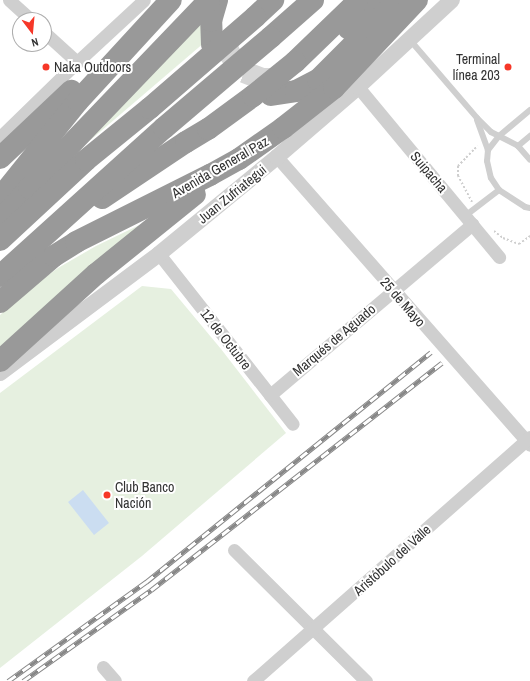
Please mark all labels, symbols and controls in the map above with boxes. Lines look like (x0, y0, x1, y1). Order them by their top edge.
north arrow (12, 12, 52, 52)
text: N (30, 35, 40, 50)
place label: Terminal línea 203 (453, 51, 500, 84)
place label: Naka Outdoors (54, 59, 131, 75)
marker: Naka Outdoors (41, 62, 51, 72)
marker: Terminal línea 203 (503, 62, 513, 72)
street label: Avenida General Paz (169, 132, 271, 202)
street label: Suipacha (407, 148, 451, 196)
street label: Juan Zufriategui (194, 161, 270, 227)
street label: 25 de Mayo (377, 274, 429, 330)
street label: Marqués de Aguado (289, 300, 379, 380)
street label: 12 de Octubre (197, 305, 255, 373)
place label: Club Banco Nación (115, 479, 174, 512)
marker: Club Banco Nación (102, 490, 112, 500)
street label: Aristóbulo del Valle (350, 521, 434, 599)

